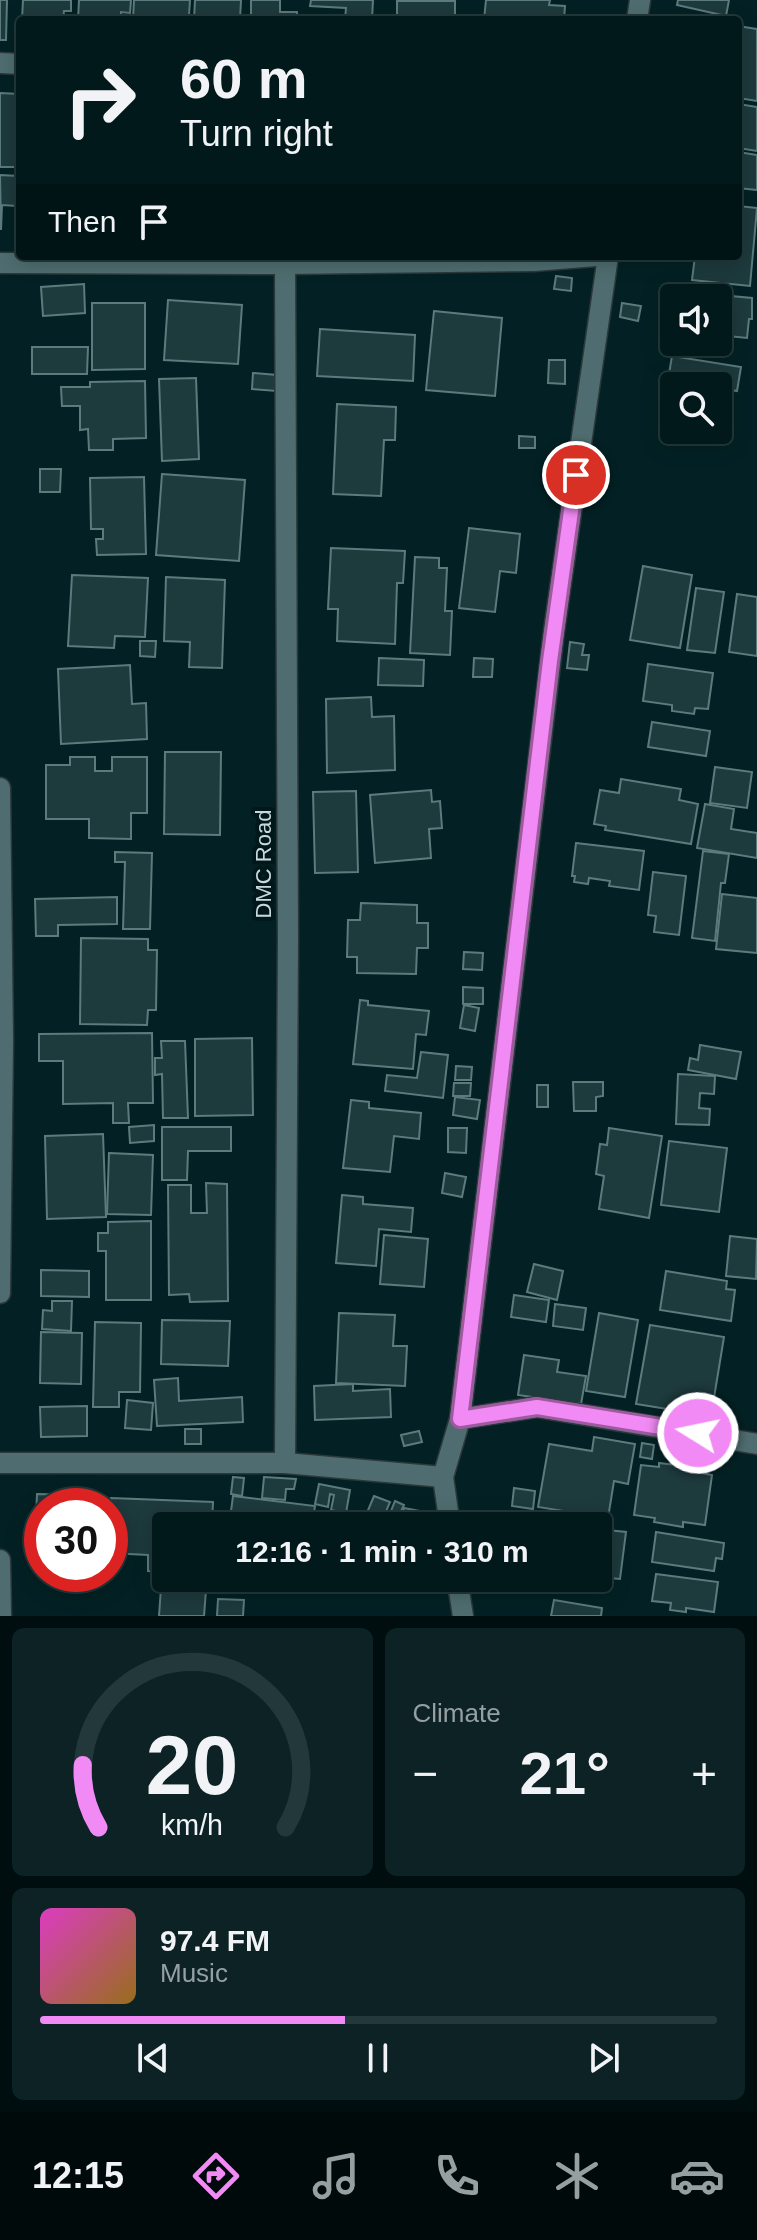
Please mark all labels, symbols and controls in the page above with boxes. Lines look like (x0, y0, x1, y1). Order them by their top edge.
text: 60 m (180, 47, 308, 110)
icon: right (48, 48, 152, 152)
text: Turn right (180, 113, 333, 154)
icon: arrive (132, 200, 176, 244)
text: Then (48, 205, 116, 238)
map controls (660, 284, 732, 444)
button: sound (660, 284, 732, 356)
button: search (660, 372, 732, 444)
pin (542, 441, 610, 509)
icon: arrive (554, 453, 598, 497)
street label: DMC Road (251, 810, 276, 918)
position arrow (656, 1391, 740, 1475)
speed limit sign: 30 (24, 1488, 128, 1592)
text: 12:16 · 1 min · 310 m (235, 1535, 529, 1568)
text: Climate (413, 1698, 501, 1728)
text: 20 (146, 1719, 239, 1812)
text: 21° (519, 1740, 610, 1807)
text: − (413, 1749, 438, 1798)
text: + (691, 1749, 717, 1798)
text: km/h (161, 1809, 223, 1841)
text: 97.4 FM (160, 1924, 270, 1957)
text: Music (160, 1958, 228, 1988)
icon: previous (131, 2036, 175, 2080)
icon: pause (356, 2036, 400, 2080)
icon: next (582, 2036, 626, 2080)
icon: directions (188, 2148, 244, 2204)
icon: music (308, 2148, 364, 2204)
icon: phone (429, 2148, 485, 2204)
icon: climate (549, 2148, 605, 2204)
icon: car (669, 2148, 725, 2204)
text: 12:15 (32, 2155, 124, 2196)

